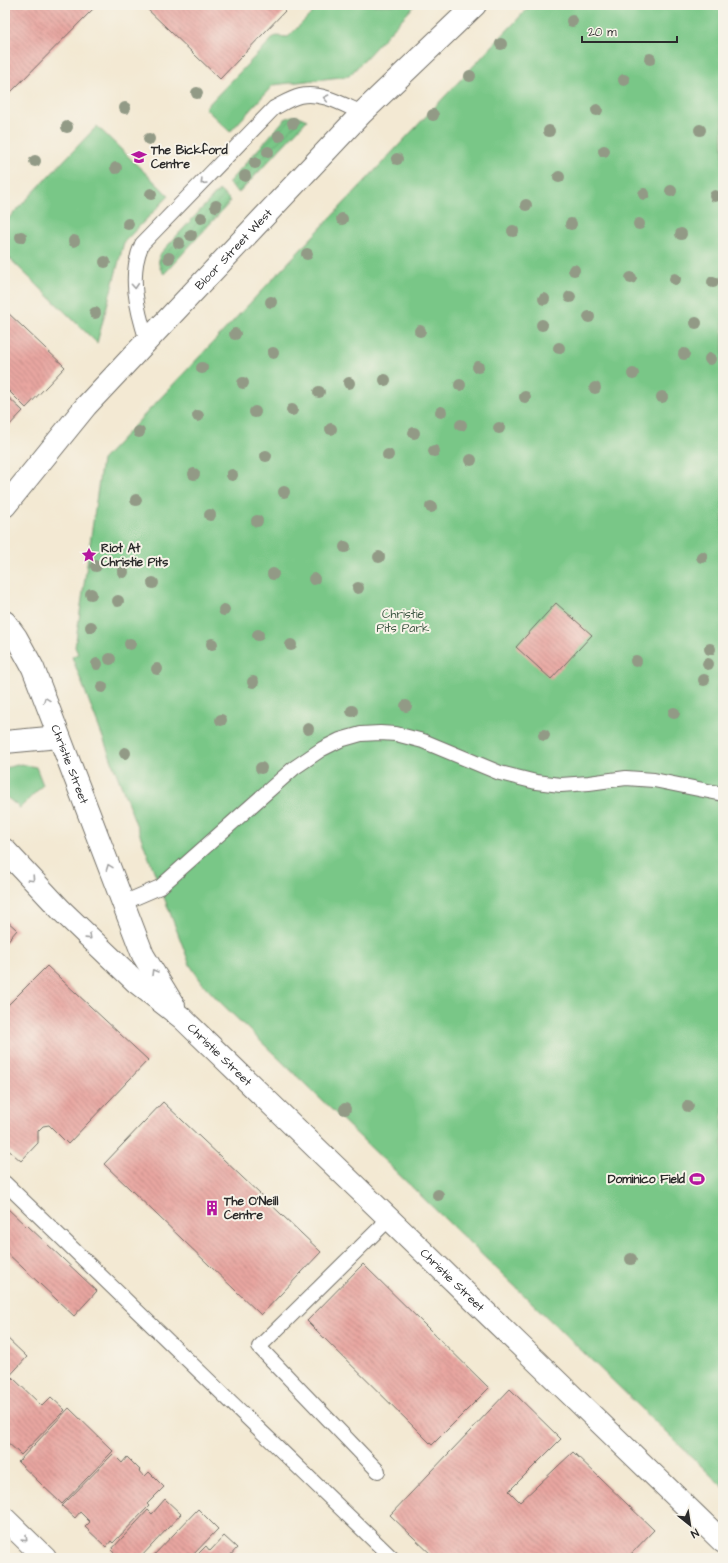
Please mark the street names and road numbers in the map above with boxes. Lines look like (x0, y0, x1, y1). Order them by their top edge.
street label: Bloor Street West (191, 205, 276, 294)
street label: Christie Street (47, 722, 93, 807)
street label: Christie Street (184, 1019, 256, 1090)
street label: Christie Street (416, 1245, 489, 1315)

